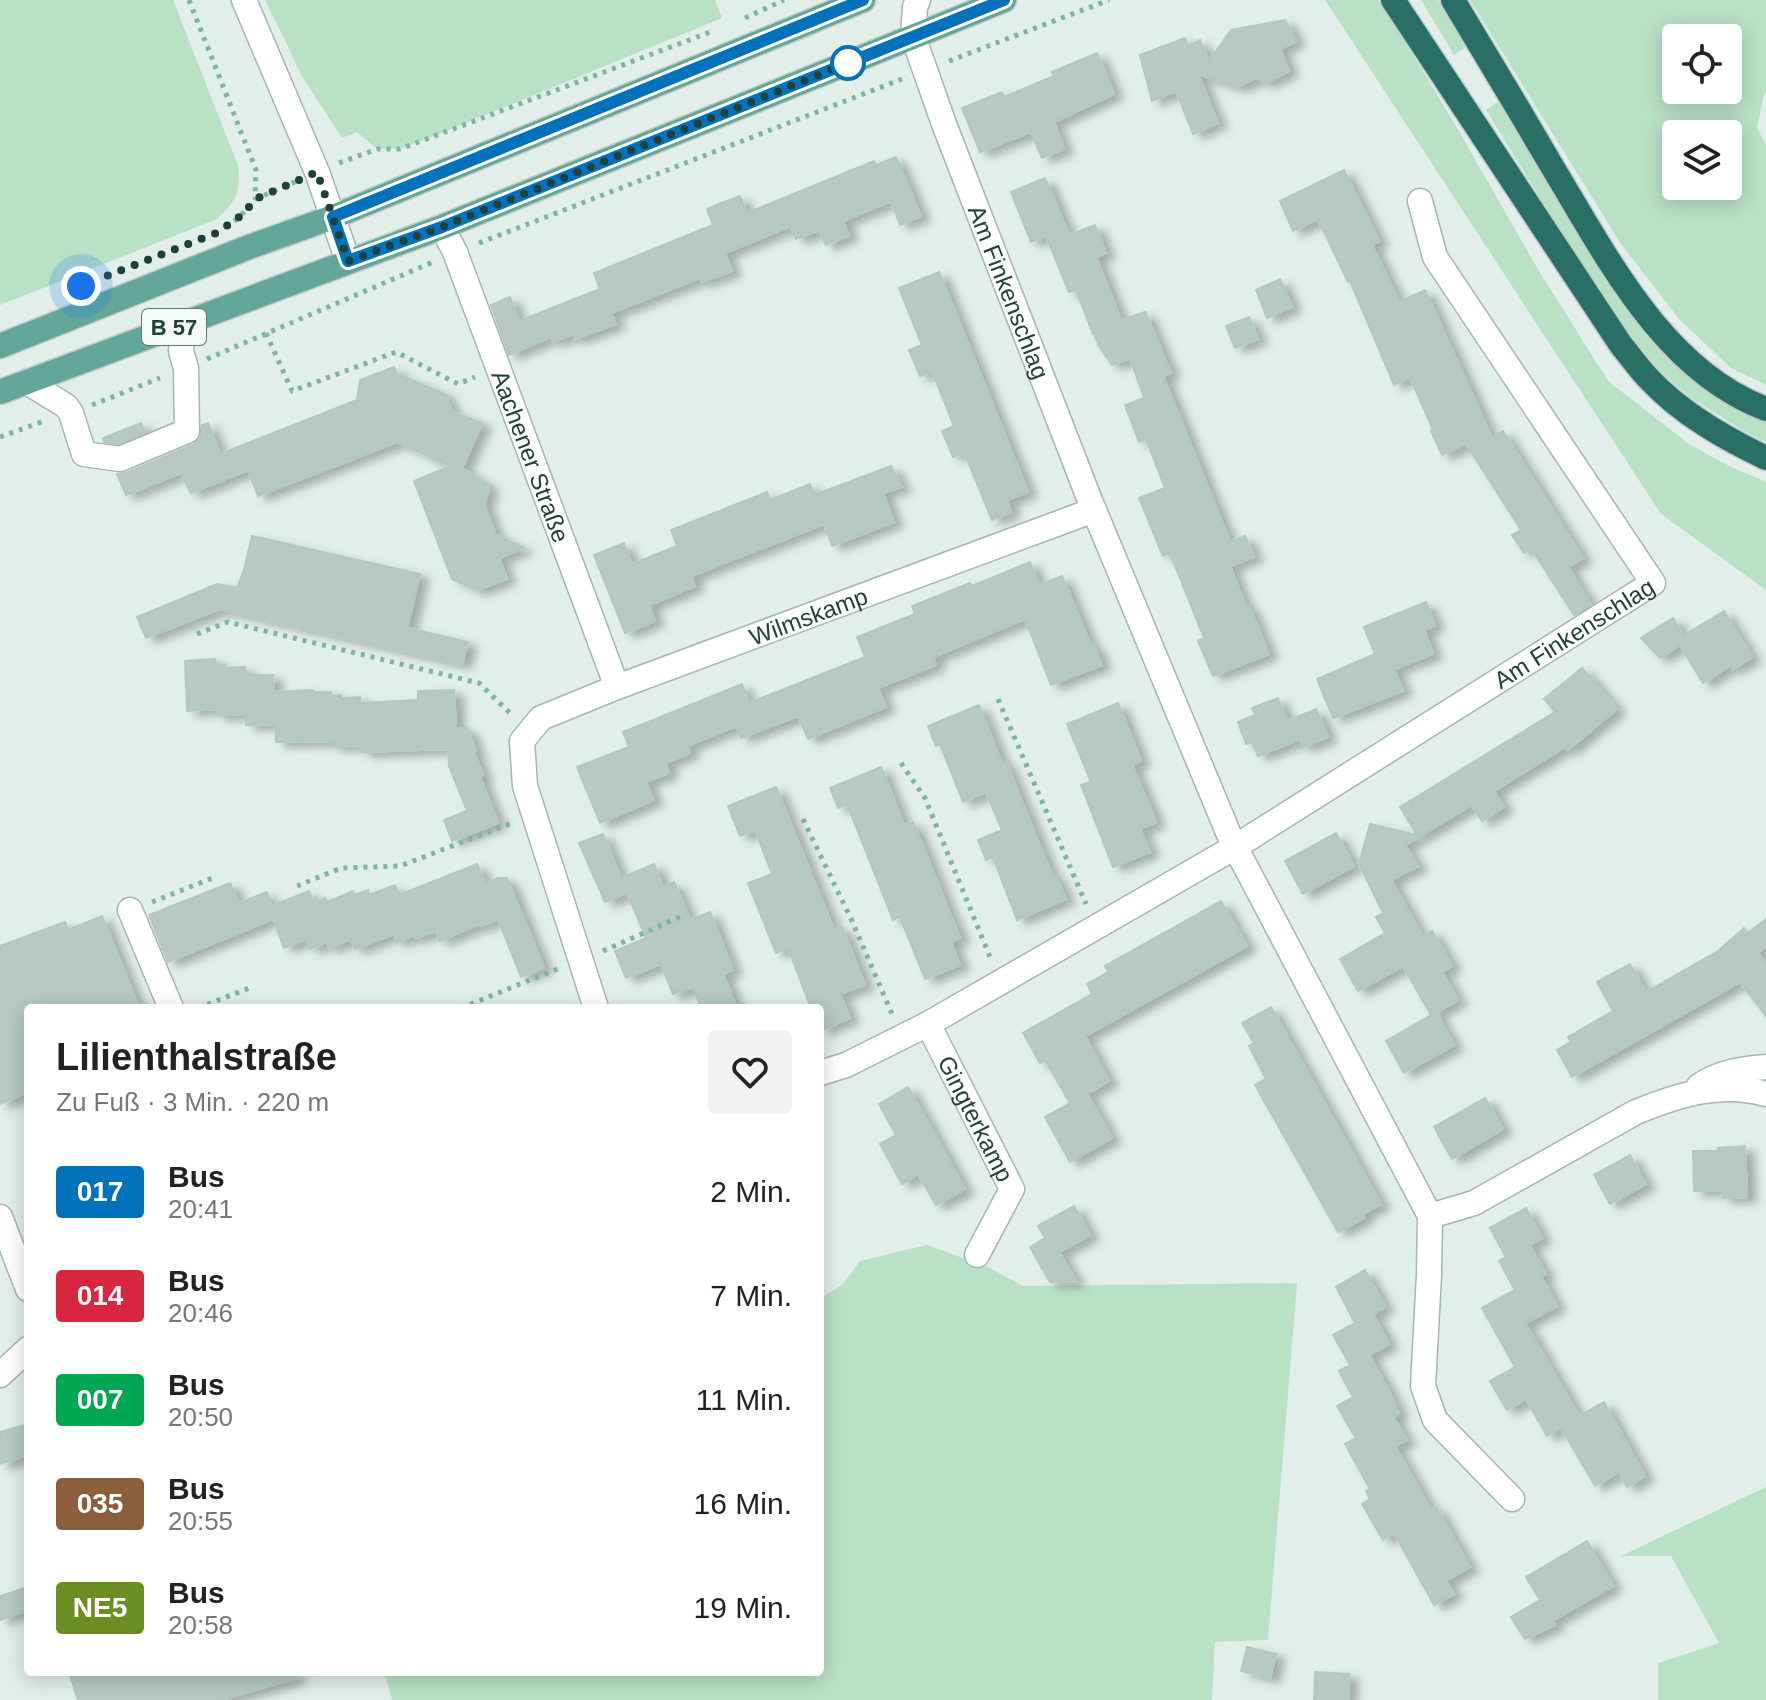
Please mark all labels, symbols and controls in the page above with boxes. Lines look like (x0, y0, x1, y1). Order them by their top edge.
map controls (1662, 24, 1742, 200)
button: locate (1662, 24, 1742, 104)
unlabelled marker (831, 46, 865, 80)
button: layers (1662, 120, 1742, 200)
street label: Am Finkenschlag (963, 201, 1055, 383)
your location (61, 266, 101, 306)
road number: B 57 (142, 309, 206, 345)
street label: Aachener Straße (487, 366, 575, 546)
street label: Am Finkenschlag (1489, 572, 1659, 694)
street label: Wilmskamp (745, 582, 871, 650)
button: heart (708, 1030, 792, 1114)
text: Lilienthalstraße (56, 1036, 337, 1078)
street label: Gingterkamp (933, 1051, 1019, 1186)
text: Zu Fuß · 3 Min. · 220 m (56, 1087, 329, 1117)
text: Bus (168, 1160, 225, 1193)
text: 2 Min. (710, 1175, 792, 1208)
text: 017 (77, 1176, 123, 1207)
text: 20:41 (168, 1194, 233, 1224)
text: Bus (168, 1264, 225, 1297)
text: 7 Min. (710, 1279, 792, 1312)
text: 014 (77, 1280, 123, 1311)
text: 20:46 (168, 1298, 233, 1328)
text: Bus (168, 1368, 225, 1401)
text: 11 Min. (696, 1383, 792, 1416)
text: 007 (77, 1384, 123, 1415)
text: 20:50 (168, 1402, 233, 1432)
text: Bus (168, 1472, 225, 1505)
text: 16 Min. (694, 1487, 792, 1520)
text: 035 (77, 1488, 123, 1519)
text: 20:55 (168, 1506, 233, 1536)
text: Bus (168, 1576, 225, 1609)
text: 19 Min. (694, 1591, 792, 1624)
text: NE5 (73, 1592, 127, 1623)
text: 20:58 (168, 1610, 233, 1640)

